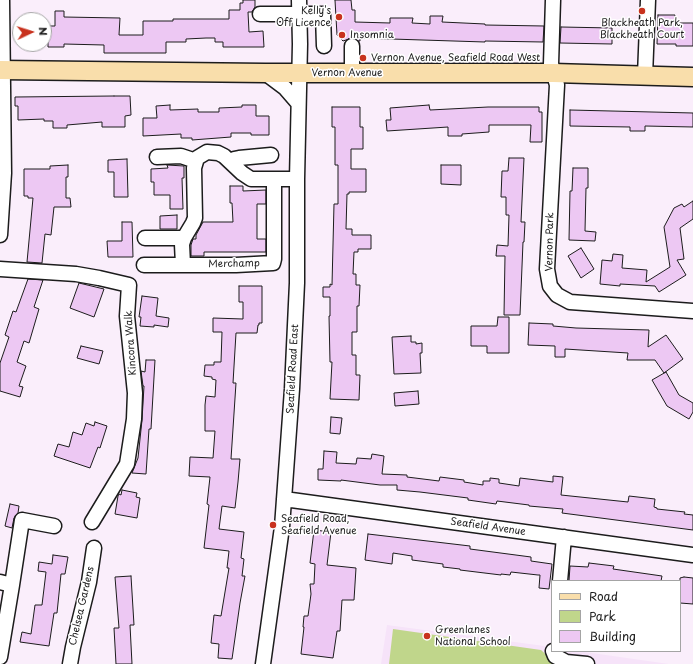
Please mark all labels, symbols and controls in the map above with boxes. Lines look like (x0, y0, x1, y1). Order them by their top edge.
place label: Kelly's Off Licence (276, 5, 331, 28)
marker: Blackheath Park, Blackheath Court (637, 6, 647, 16)
north arrow (12, 12, 52, 52)
marker: Kelly's Off Licence (334, 12, 344, 22)
place label: Blackheath Park, Blackheath Court (600, 17, 684, 40)
text: N (35, 26, 52, 36)
place label: Insomnia (350, 29, 394, 41)
marker: Insomnia (337, 30, 347, 40)
place label: Vernon Avenue, Seafield Road West (371, 52, 540, 64)
marker: Vernon Avenue, Seafield Road West (358, 53, 368, 63)
street label: Vernon Avenue (311, 67, 383, 79)
street label: Vernon Park (543, 212, 557, 272)
street label: Merchamp (208, 258, 260, 270)
street label: Kincora Walk (123, 310, 139, 376)
street label: Seafield Road East (285, 324, 301, 414)
place label: Seafield Road, Seafield Avenue (281, 513, 357, 536)
street label: Seafield Avenue (450, 516, 526, 538)
marker: Seafield Road, Seafield Avenue (268, 520, 278, 530)
street label: Chelsea Gardens (67, 565, 97, 647)
legend (551, 580, 681, 652)
text: Road (589, 587, 618, 605)
text: Park (589, 607, 616, 625)
place label: Greenlanes National School (435, 624, 511, 648)
text: Building (589, 627, 636, 645)
marker: Greenlanes National School (422, 631, 432, 641)

